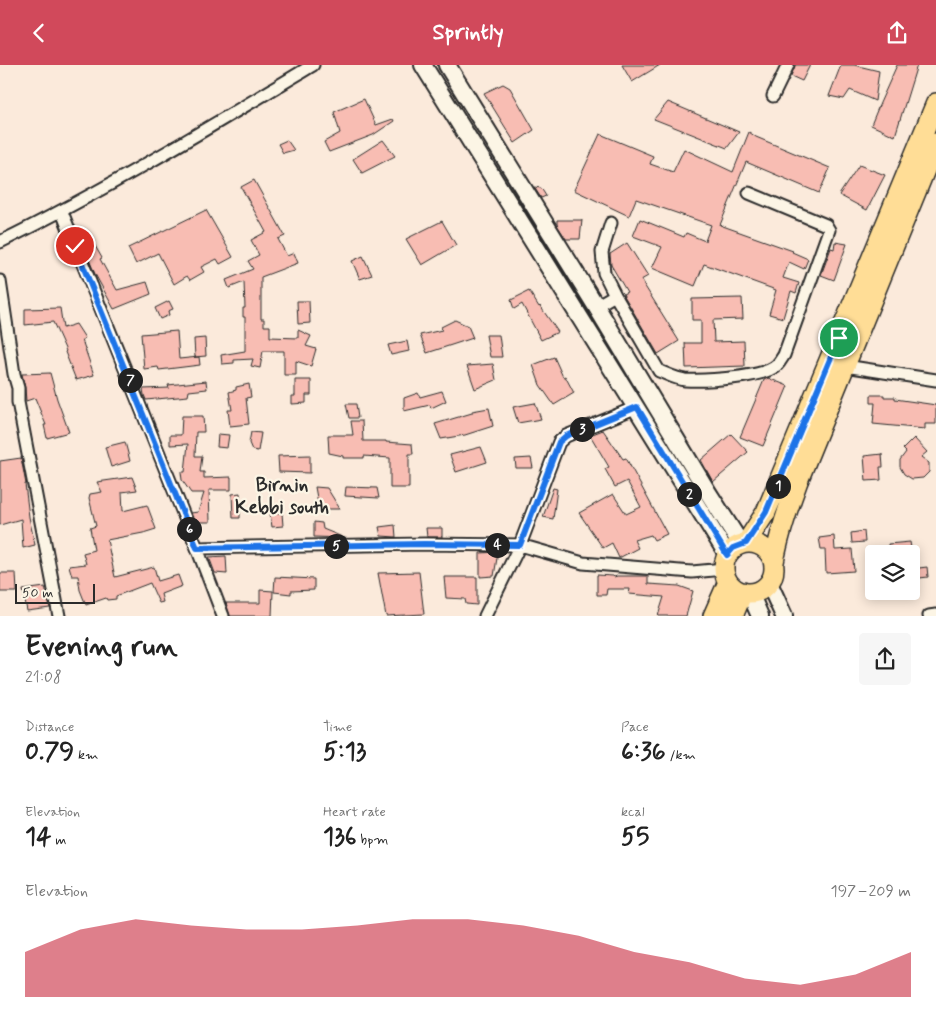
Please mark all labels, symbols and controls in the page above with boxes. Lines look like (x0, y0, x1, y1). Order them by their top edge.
icon: back (25, 19, 53, 47)
text: Sprintly (432, 19, 504, 47)
icon: share (883, 19, 911, 47)
pin (54, 225, 96, 267)
icon: check (61, 232, 89, 260)
pin (818, 317, 860, 359)
icon: arrive (825, 324, 853, 352)
pin: 7 (118, 367, 142, 393)
text: 7 (126, 371, 135, 389)
pin: 3 (570, 417, 594, 441)
text: 3 (579, 420, 586, 438)
district label: Birnin Kebbi south (235, 473, 329, 520)
pin: 1 (766, 473, 790, 499)
text: 1 (775, 477, 782, 495)
pin: 2 (676, 481, 702, 507)
text: 2 (686, 485, 693, 503)
pin: 6 (176, 517, 202, 541)
text: 6 (186, 520, 193, 538)
pin: 5 (324, 533, 348, 559)
pin: 4 (484, 533, 510, 557)
text: 4 (493, 536, 502, 554)
text: 5 (332, 537, 341, 555)
map controls (865, 545, 920, 600)
button: layers (865, 545, 920, 600)
scale bar (15, 581, 95, 604)
text: 50 m (22, 584, 53, 602)
text: Evening run (25, 629, 178, 666)
button: share (859, 633, 911, 685)
text: 21:08 (25, 667, 62, 688)
text: Distance (25, 718, 74, 736)
text: Time (323, 718, 352, 736)
text: Pace (621, 718, 649, 736)
text: 0.79 (25, 736, 74, 769)
text: 5:13 (323, 736, 366, 769)
text: 6:36 (621, 736, 666, 769)
text: km (74, 746, 98, 764)
text: /km (666, 746, 696, 764)
text: Elevation (25, 803, 80, 821)
text: Heart rate (323, 803, 386, 821)
text: kcal (621, 803, 645, 821)
text: 14 (25, 821, 51, 854)
text: 136 (323, 821, 357, 854)
text: 55 (621, 821, 649, 854)
text: m (51, 831, 66, 849)
text: bpm (357, 831, 389, 849)
text: Elevation (25, 881, 88, 902)
text: 197–209 m (831, 881, 911, 902)

